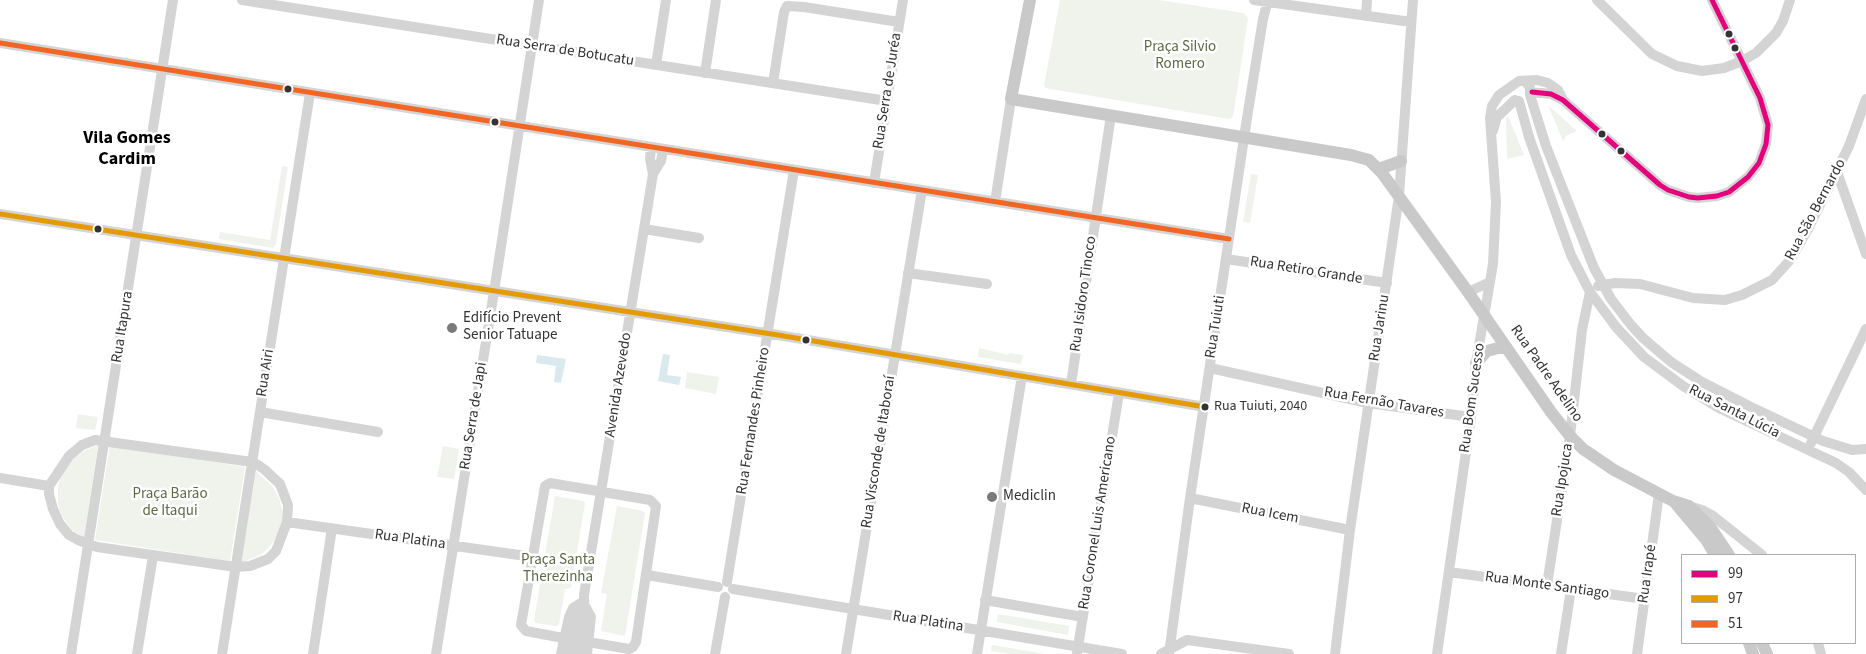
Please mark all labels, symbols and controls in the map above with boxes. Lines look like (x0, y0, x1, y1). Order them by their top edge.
unlabelled marker (1724, 29, 1734, 39)
street label: Rua Serra de Botucatu (495, 31, 635, 71)
street label: Rua Serra de Juréa (870, 32, 906, 150)
park label: Praça Silvio Romero (1144, 39, 1216, 74)
unlabelled marker (1730, 43, 1740, 53)
unlabelled marker (283, 84, 293, 94)
unlabelled marker (490, 117, 500, 127)
district label: Vila Gomes Cardim (83, 128, 171, 170)
unlabelled marker (1597, 129, 1607, 139)
unlabelled marker (1616, 146, 1626, 156)
street label: Rua São Bernardo (1782, 156, 1850, 264)
unlabelled marker (93, 224, 103, 234)
street label: Rua Isidoro Tinoco (1067, 235, 1101, 353)
street label: Rua Retiro Grande (1249, 253, 1363, 289)
street label: Rua Itapura (108, 290, 138, 364)
street label: Rua Jarinu (1366, 293, 1394, 363)
street label: Rua Tuiuti (1202, 294, 1230, 360)
place label: Edifício Prevent Senior Tatuape (463, 310, 561, 345)
marker: Edifício Prevent Senior Tatuape (445, 321, 459, 335)
street label: Rua Padre Adelino (1506, 322, 1586, 426)
street label: Avenida Azevedo (602, 331, 636, 439)
unlabelled marker (801, 335, 811, 345)
street label: Rua Bom Sucesso (1456, 342, 1490, 454)
street label: Rua Fernandes Pinheiro (733, 346, 775, 496)
street label: Rua Airi (253, 348, 279, 398)
street label: Rua Serra de Japi (457, 361, 491, 471)
street label: Rua Visconde de Itaboraí (858, 374, 900, 530)
street label: Rua Santa Lúcia (1685, 381, 1783, 443)
street label: Rua Fernão Tavares (1323, 384, 1445, 422)
place label: Rua Tuiuti, 2040 (1214, 399, 1307, 415)
marker: Rua Tuiuti, 2040 (1200, 402, 1210, 412)
street label: Rua Coronel Luis Americano (1075, 435, 1121, 611)
street label: Rua Ipojuca (1548, 442, 1578, 518)
park label: Praça Barão de Itaqui (132, 486, 208, 521)
place label: Mediclin (1003, 488, 1056, 506)
marker: Mediclin (985, 490, 999, 504)
street label: Rua Icem (1240, 500, 1300, 528)
street label: Rua Platina (373, 526, 447, 554)
street label: Rua Irapé (1635, 543, 1661, 605)
park label: Praça Santa Therezinha (521, 552, 595, 587)
legend (1681, 554, 1856, 644)
text: 99 (1728, 563, 1743, 584)
street label: Rua Monte Santiago (1484, 568, 1610, 604)
text: 97 (1728, 588, 1743, 609)
street label: Rua Platina (891, 608, 965, 636)
text: 51 (1728, 613, 1743, 634)

